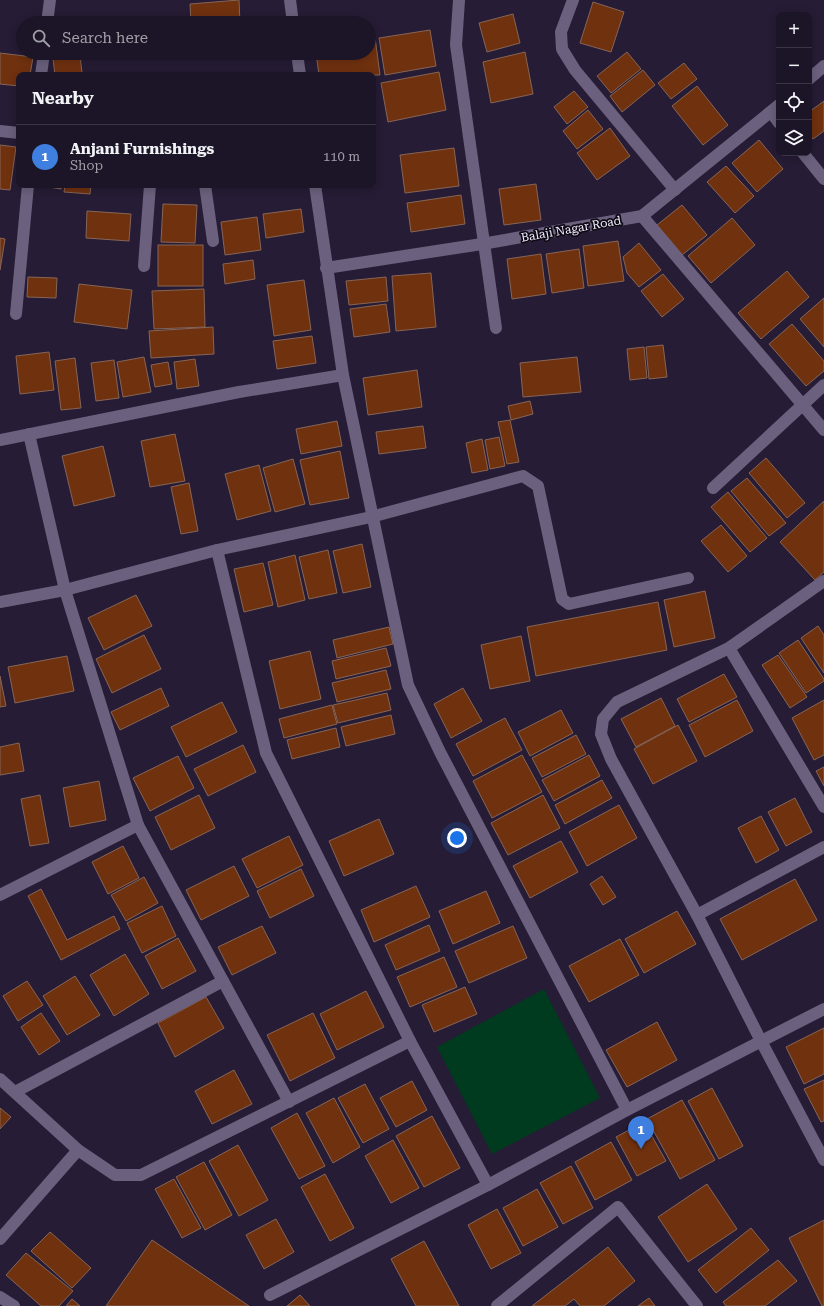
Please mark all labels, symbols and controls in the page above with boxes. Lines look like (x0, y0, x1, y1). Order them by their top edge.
map controls (776, 12, 812, 156)
button: + (776, 12, 812, 48)
search box (16, 16, 376, 60)
icon: search (30, 27, 52, 49)
text: Search here (62, 29, 148, 47)
button: − (776, 48, 812, 84)
button: locate (776, 84, 812, 120)
text: Nearby (32, 88, 94, 108)
button: layers (776, 120, 812, 156)
text: Anjani Furnishings (70, 140, 214, 158)
text: 1 (41, 149, 49, 164)
text: 110 m (323, 149, 360, 164)
text: Shop (70, 158, 103, 173)
street label: Balaji Nagar Road (520, 213, 623, 245)
your location (447, 828, 467, 848)
pin: 1 (628, 1116, 654, 1149)

